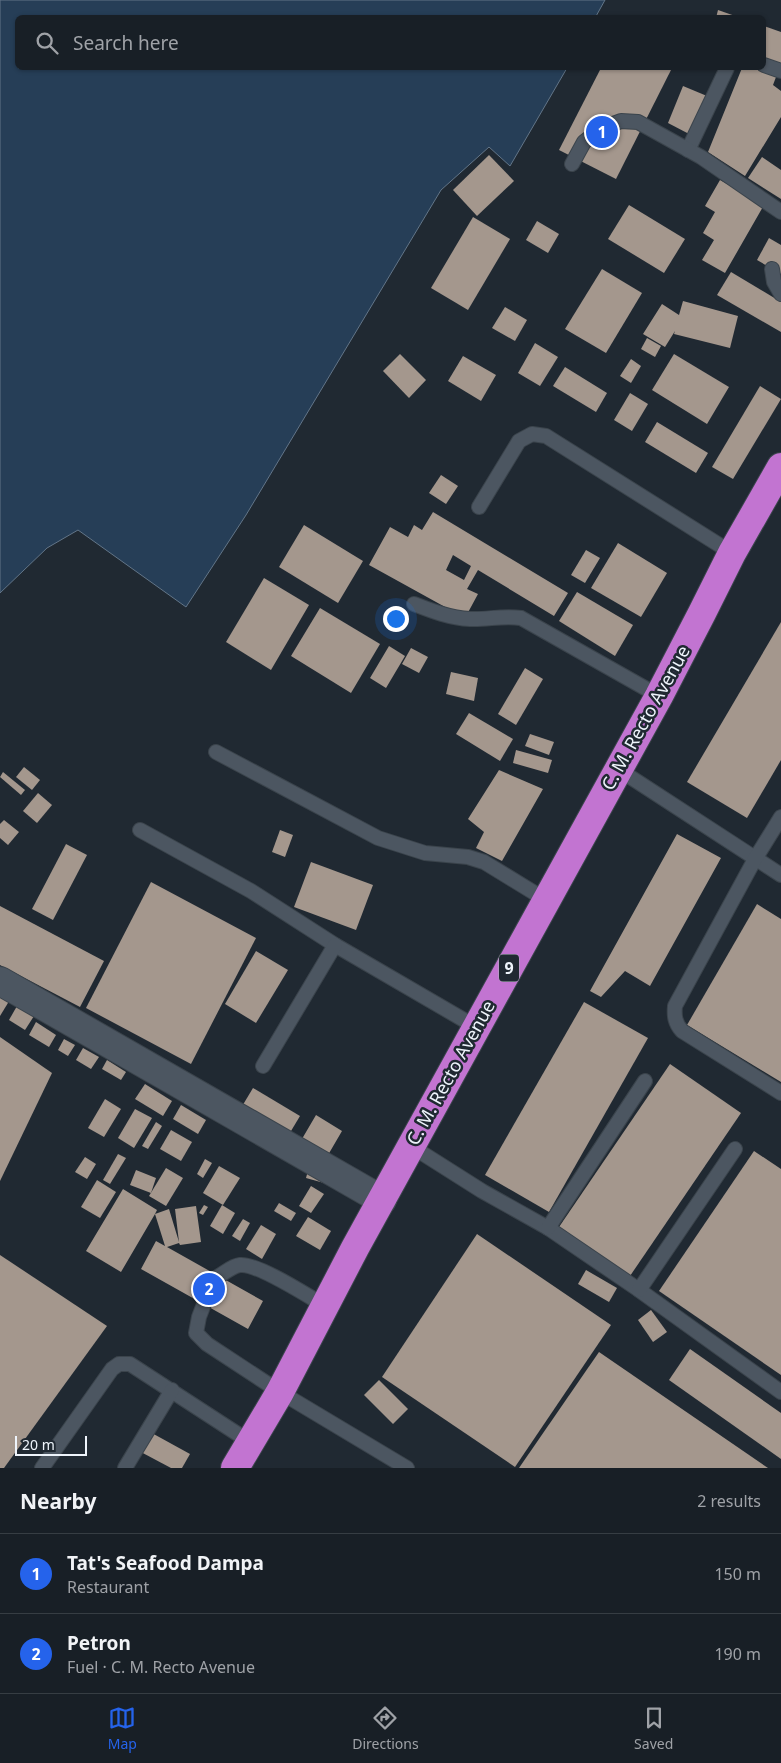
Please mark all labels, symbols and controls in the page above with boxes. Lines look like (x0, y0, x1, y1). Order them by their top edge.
search box (15, 15, 766, 70)
icon: search (33, 29, 61, 57)
text: Search here (73, 30, 179, 56)
pin: 1 (586, 113, 618, 151)
your location (383, 606, 409, 632)
street label: C. M. Recto Avenue (595, 641, 695, 794)
road number: 9 (499, 954, 519, 981)
street label: C. M. Recto Avenue (400, 996, 500, 1149)
pin: 2 (193, 1270, 225, 1308)
scale bar (15, 1433, 88, 1456)
text: 20 m (22, 1435, 55, 1454)
text: Nearby (20, 1487, 96, 1515)
text: 2 results (697, 1490, 761, 1512)
text: Tat's Seafood Dampa (67, 1550, 264, 1576)
text: 1 (31, 1563, 41, 1585)
text: 150 m (714, 1563, 761, 1585)
text: Restaurant (67, 1576, 149, 1598)
text: Petron (67, 1630, 131, 1656)
text: 2 (31, 1643, 41, 1665)
text: 190 m (714, 1643, 761, 1665)
text: Fuel · C. M. Recto Avenue (67, 1656, 255, 1678)
tab: Map (108, 1704, 137, 1753)
tab: Directions (352, 1704, 419, 1753)
tab: Saved (634, 1704, 673, 1753)

